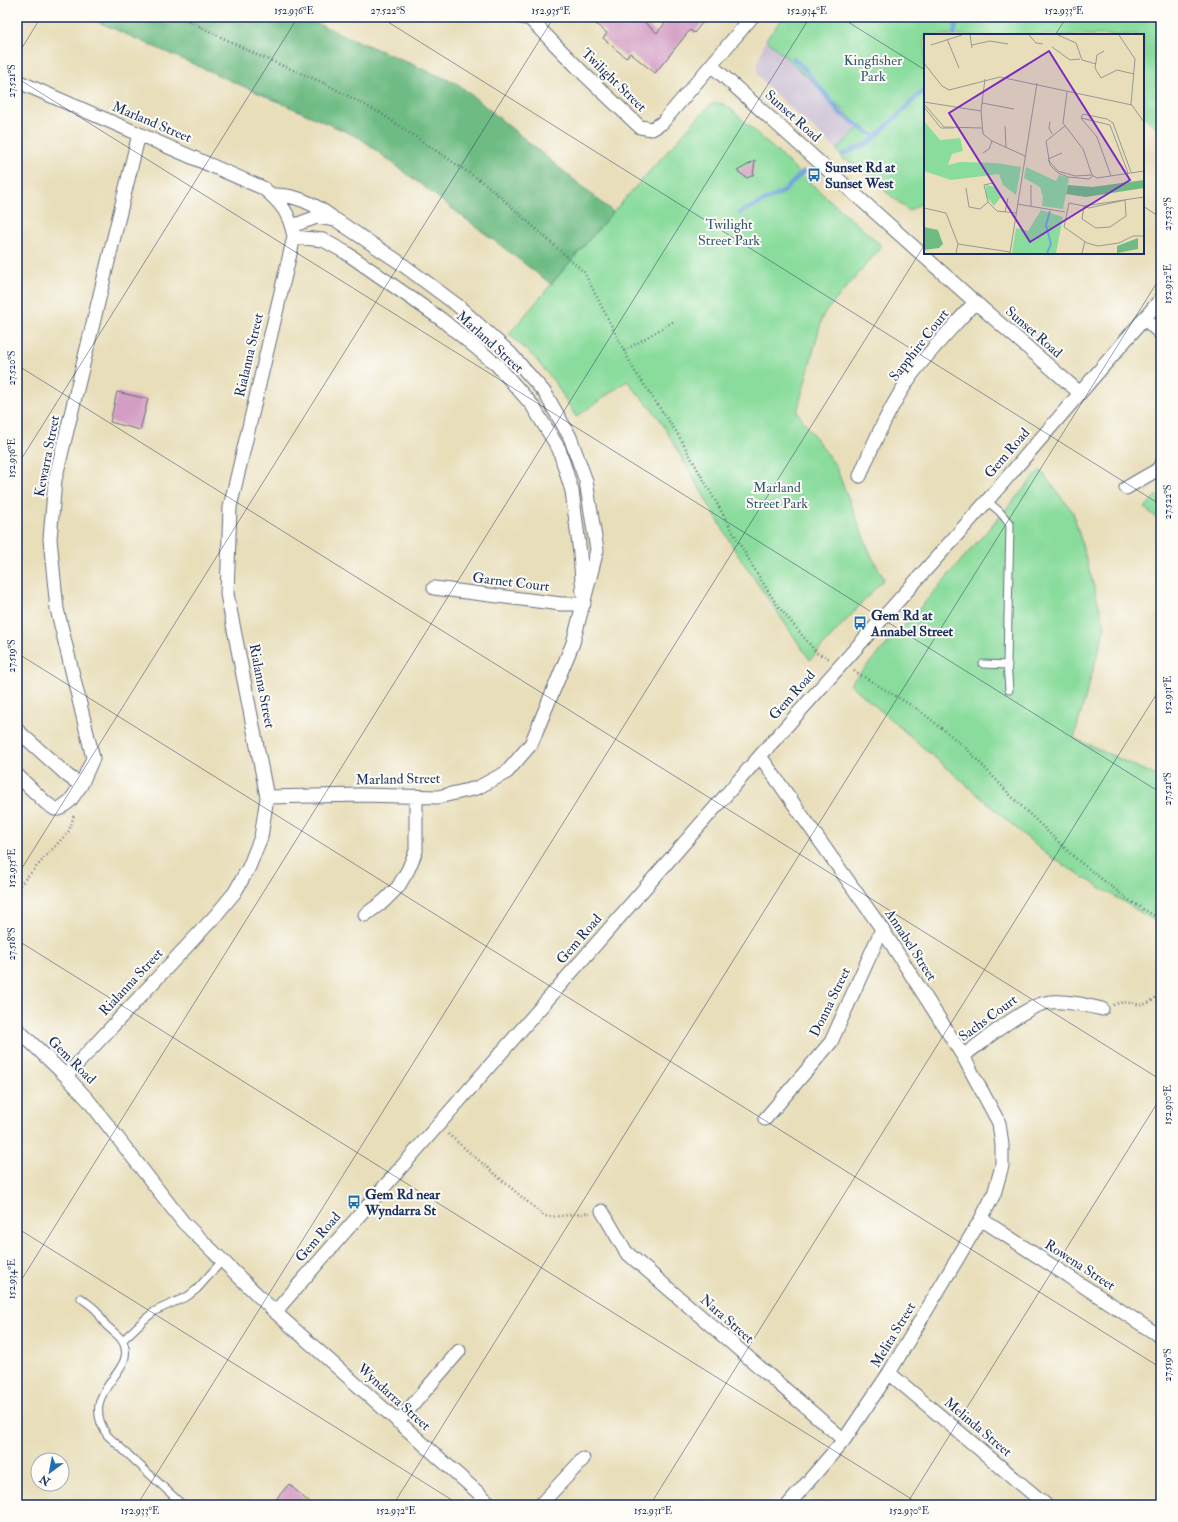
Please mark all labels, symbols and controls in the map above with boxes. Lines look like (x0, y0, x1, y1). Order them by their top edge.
text: 152.936°E (274, 5, 314, 17)
text: 27.522°S (371, 5, 405, 17)
text: 152.935°E (532, 5, 571, 17)
text: 152.934°E (787, 5, 827, 17)
text: 152.933°E (1045, 5, 1083, 17)
inset map (924, 34, 1144, 254)
street label: Twilight Street (578, 45, 650, 116)
park label: Kingfisher Park (844, 52, 903, 85)
text: 27.521°S (6, 64, 18, 98)
street label: Sunset Road (761, 86, 825, 146)
street label: Marland Street (110, 98, 195, 147)
place label: Sunset Rd at Sunset West (825, 159, 896, 192)
bus stop icon: Sunset Rd at Sunset West (806, 167, 822, 183)
text: 27.523°S (1162, 197, 1174, 231)
park label: Twilight Street Park (698, 216, 760, 249)
text: 152.932°E (1162, 264, 1174, 304)
street label: Sunset Road (1002, 303, 1066, 361)
street label: Sapphire Court (886, 305, 953, 385)
street label: Marland Street (453, 307, 527, 377)
street label: Rialanna Street (231, 311, 267, 399)
text: 27.520°S (6, 351, 18, 385)
street label: Kewarra Street (31, 413, 63, 498)
street label: Gem Road (981, 424, 1033, 481)
text: 152.936°E (6, 438, 18, 478)
park label: Marland Street Park (746, 479, 808, 512)
text: 27.522°S (1162, 485, 1174, 519)
street label: Garnet Court (472, 569, 551, 595)
place label: Gem Rd at Annabel Street (870, 607, 954, 640)
bus stop icon: Gem Rd at Annabel Street (852, 615, 868, 631)
text: 27.519°S (6, 639, 18, 673)
street label: Rialanna Street (245, 642, 279, 730)
street label: Gem Road (765, 667, 819, 723)
text: 152.931°E (1162, 676, 1174, 714)
street label: Marland Street (356, 770, 441, 788)
text: 27.521°S (1162, 772, 1174, 806)
text: 152.935°E (6, 849, 18, 888)
street label: Annabel Street (881, 905, 941, 984)
street label: Gem Road (553, 910, 605, 967)
text: 27.518°S (6, 928, 18, 960)
street label: Rialanna Street (96, 945, 167, 1019)
street label: Donna Street (806, 964, 854, 1039)
street label: Sachs Court (955, 991, 1021, 1045)
street label: Gem Road (45, 1033, 100, 1088)
text: 152.930°E (1162, 1085, 1174, 1125)
place label: Gem Rd near Wyndarra St (364, 1186, 441, 1220)
bus stop icon: Gem Rd near Wyndarra St (346, 1194, 362, 1210)
street label: Gem Road (292, 1208, 344, 1265)
street label: Rowena Street (1042, 1236, 1119, 1294)
text: 152.934°E (6, 1259, 18, 1299)
street label: Nara Street (697, 1291, 758, 1347)
street label: Melita Street (867, 1299, 919, 1371)
text: 27.519°S (1162, 1348, 1174, 1382)
street label: Wyndarra Street (353, 1359, 434, 1435)
street label: Melinda Street (941, 1394, 1016, 1460)
north arrow (30, 1452, 70, 1492)
text: N (36, 1471, 53, 1489)
text: 152.933°E (121, 1505, 159, 1517)
text: 152.932°E (376, 1505, 416, 1517)
text: 152.931°E (634, 1505, 672, 1517)
text: 152.930°E (889, 1505, 929, 1517)

